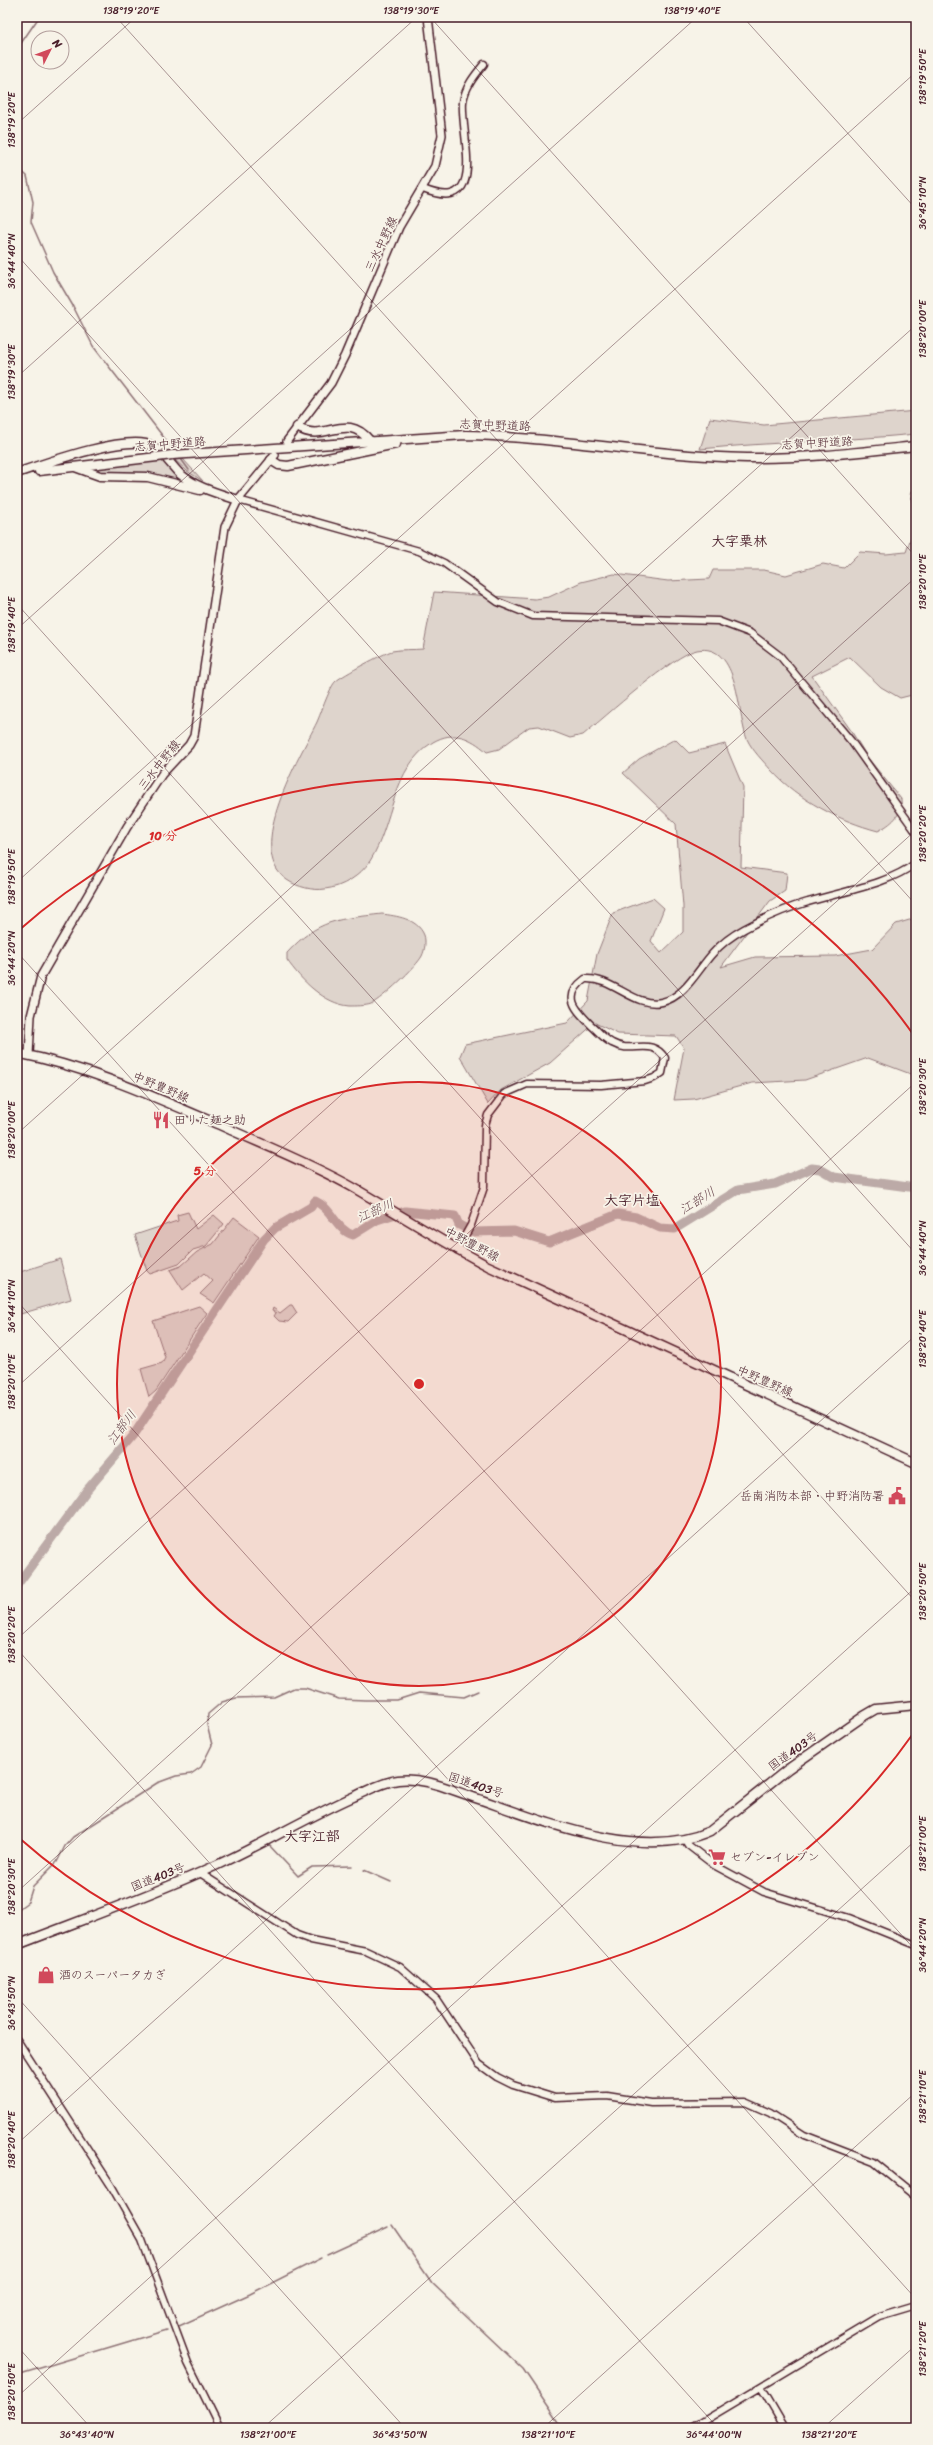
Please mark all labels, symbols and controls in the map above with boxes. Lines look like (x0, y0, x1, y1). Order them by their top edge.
text: 138°19'20"E (103, 2, 160, 20)
text: 138°19'30"E (383, 2, 440, 20)
text: 138°19'40"E (664, 2, 722, 20)
north arrow (30, 30, 70, 70)
text: N (47, 34, 67, 53)
text: 138°19'50"E (914, 47, 932, 105)
text: 138°19'20"E (3, 91, 21, 148)
text: 36°45'10"N (914, 176, 932, 230)
street label: 三水中野線 (358, 212, 404, 276)
text: 36°44'40"N (3, 233, 21, 289)
text: 138°20'00"E (914, 298, 932, 358)
text: 138°19'30"E (3, 343, 21, 400)
street label: 志賀中野道路 (459, 413, 531, 437)
street label: 志賀中野道路 (133, 430, 207, 458)
street label: 志賀中野道路 (780, 430, 854, 456)
district label: 大字栗林 (711, 529, 768, 554)
text: 138°20'10"E (914, 552, 932, 610)
text: 138°19'40"E (3, 595, 21, 653)
street label: 三水中野線 (132, 735, 186, 795)
text: 138°20'20"E (914, 804, 932, 863)
text: 10 分 (149, 825, 177, 847)
text: 138°19'50"E (3, 847, 21, 905)
text: 36°44'20"N (3, 931, 21, 985)
text: 138°20'30"E (914, 1057, 932, 1116)
street label: 中野豊野線 (129, 1065, 193, 1109)
text: 138°20'00"E (3, 1099, 21, 1159)
place label: 田りた麺之助 (174, 1109, 246, 1131)
restaurant icon: 田りた麺之助 (151, 1110, 171, 1130)
text: 5 分 (194, 1160, 216, 1182)
water label: 江部川 (675, 1180, 720, 1221)
district label: 大字片塩 (604, 1188, 660, 1213)
water label: 江部川 (353, 1192, 398, 1229)
street label: 中野豊野線 (440, 1220, 504, 1268)
text: 36°44'40"N (914, 1220, 932, 1276)
text: 36°44'10"N (3, 1279, 21, 1333)
text: 138°20'40"E (914, 1308, 932, 1368)
text: 138°20'10"E (3, 1352, 21, 1410)
street label: 中野豊野線 (733, 1359, 797, 1403)
centre of rings (412, 1377, 426, 1391)
water label: 江部川 (100, 1405, 142, 1450)
place label: 岳南消防本部・中野消防署 (740, 1485, 884, 1507)
public building icon: 岳南消防本部・中野消防署 (887, 1486, 907, 1506)
text: 138°20'50"E (914, 1562, 932, 1621)
text: 138°20'20"E (3, 1605, 21, 1664)
street label: 国道403号 (763, 1725, 823, 1777)
street label: 国道403号 (445, 1766, 507, 1804)
text: 138°21'00"E (914, 1814, 932, 1872)
district label: 大字江部 (284, 1824, 340, 1849)
place label: セブン-イレブン (730, 1846, 820, 1868)
supermarket icon: セブン-イレブン (707, 1847, 727, 1867)
street label: 国道403号 (127, 1856, 189, 1898)
text: 138°20'30"E (3, 1857, 21, 1916)
text: 36°44'20"N (914, 1918, 932, 1972)
place label: 酒のスーパータカぎ (59, 1964, 166, 1986)
shop icon: 酒のスーパータカぎ (36, 1965, 56, 1985)
text: 36°43'50"N (3, 1976, 21, 2030)
text: 138°21'10"E (914, 2068, 932, 2124)
text: 138°20'40"E (3, 2109, 21, 2169)
text: 138°21'20"E (914, 2320, 932, 2377)
text: 138°20'50"E (3, 2362, 21, 2421)
text: 36°43'40"N (60, 2426, 114, 2444)
text: 138°21'00"E (240, 2426, 298, 2444)
text: 36°43'50"N (373, 2426, 427, 2444)
text: 138°21'10"E (521, 2426, 577, 2444)
text: 36°44'00"N (686, 2426, 742, 2444)
text: 138°21'20"E (801, 2426, 858, 2444)

